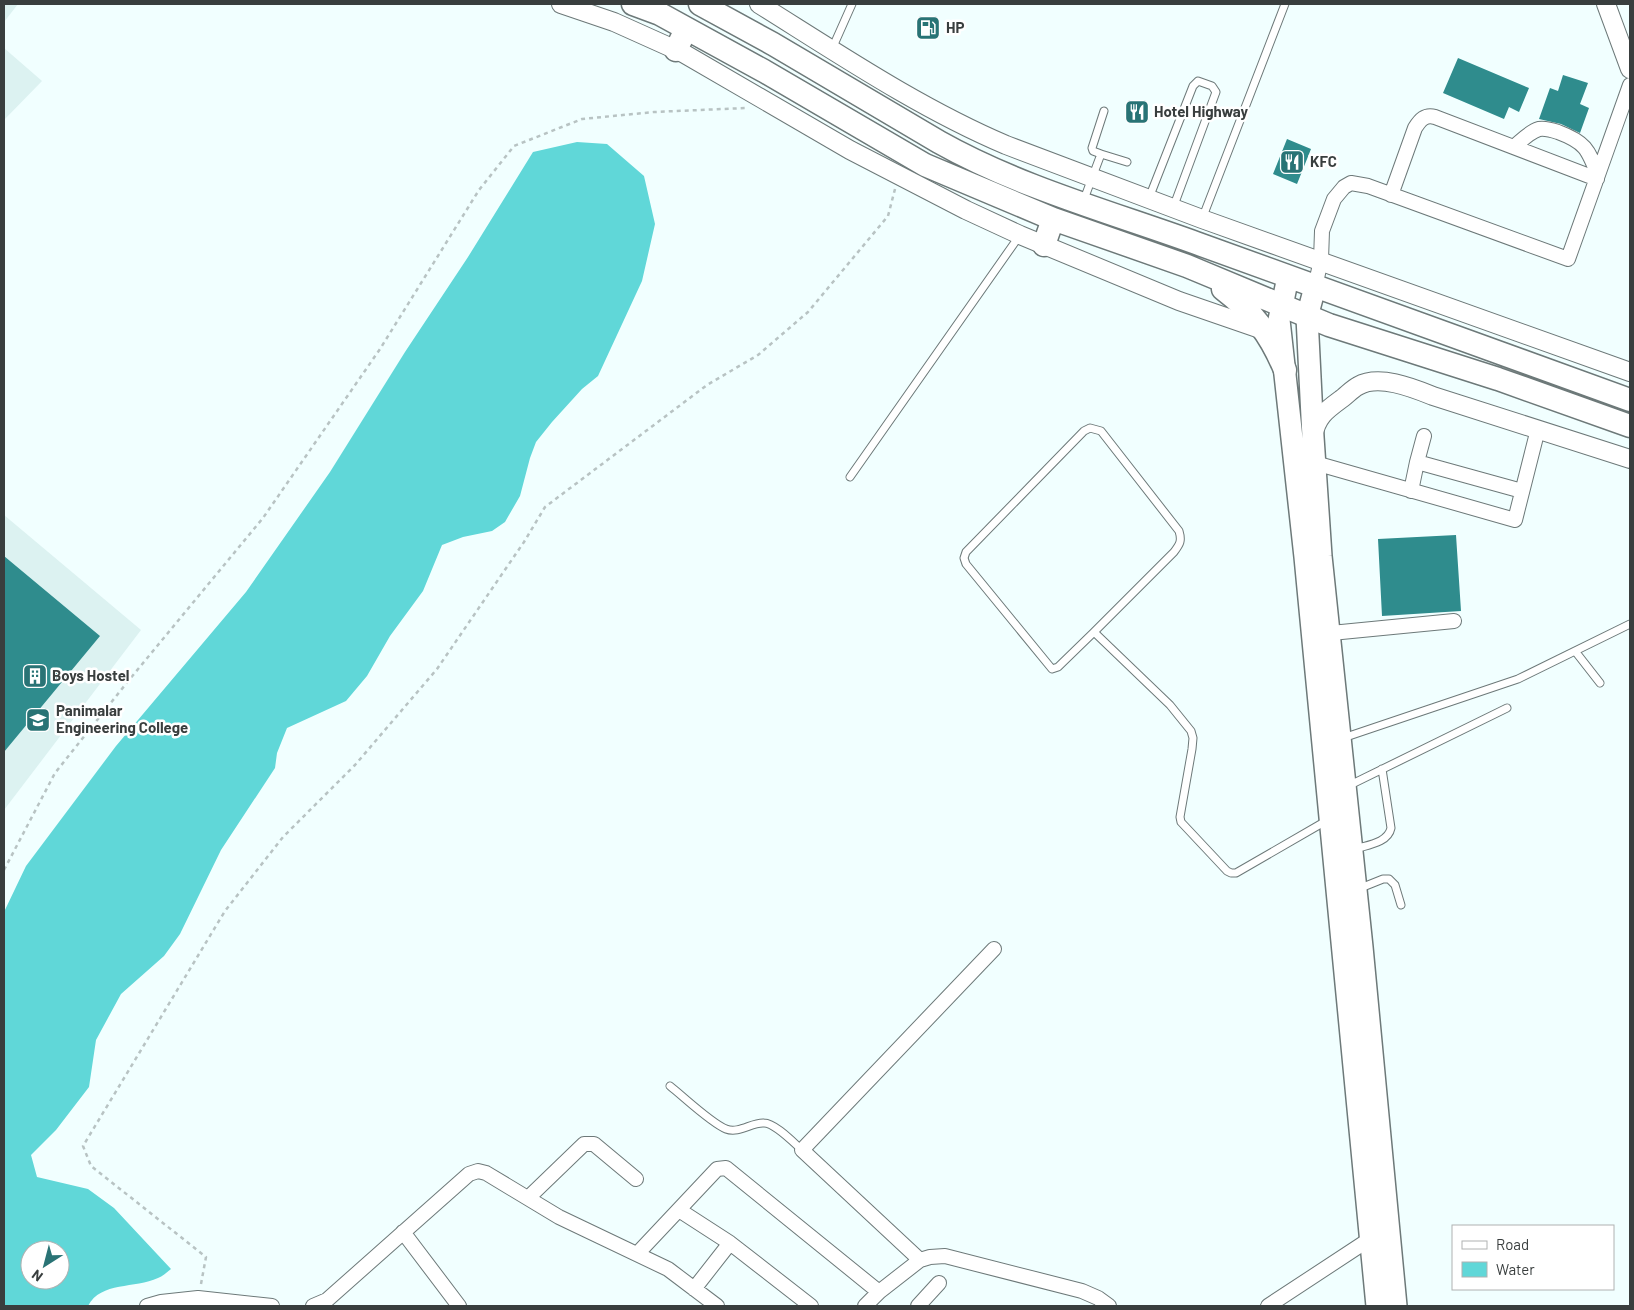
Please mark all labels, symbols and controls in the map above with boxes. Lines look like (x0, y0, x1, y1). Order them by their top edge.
fuel station icon: HP (915, 15, 941, 41)
place label: HP (946, 18, 964, 36)
restaurant icon: Hotel Highway (1124, 99, 1150, 125)
place label: Hotel Highway (1154, 102, 1249, 120)
restaurant icon: KFC (1279, 149, 1305, 175)
place label: KFC (1310, 152, 1337, 170)
building icon: Boys Hostel (22, 663, 48, 689)
place label: Boys Hostel (52, 666, 130, 684)
place label: Panimalar Engineering College (56, 701, 188, 736)
school or university icon: Panimalar Engineering College (25, 707, 51, 733)
legend (1452, 1225, 1614, 1290)
text: Road (1496, 1235, 1529, 1253)
north arrow (20, 1240, 70, 1290)
text: Water (1496, 1260, 1535, 1278)
text: N (28, 1266, 46, 1286)

